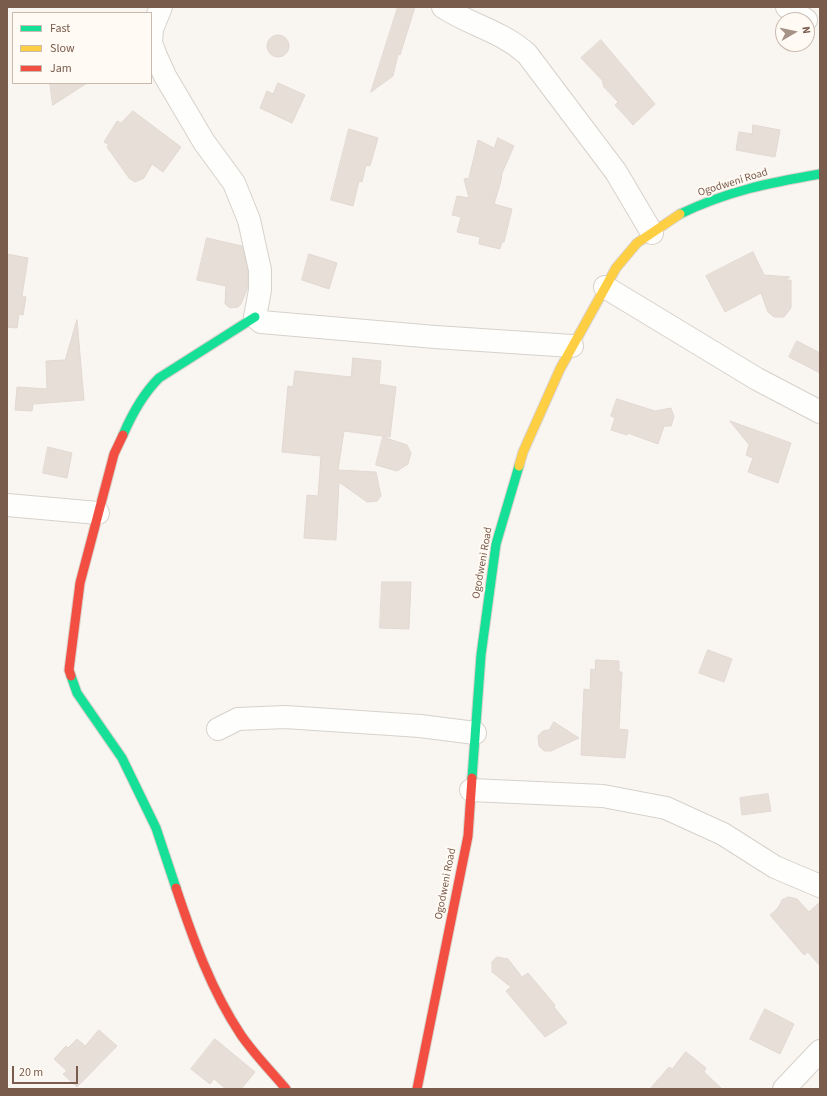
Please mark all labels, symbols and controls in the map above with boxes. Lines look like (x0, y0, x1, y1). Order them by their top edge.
legend (12, 12, 152, 84)
north arrow (775, 12, 815, 52)
text: Fast (50, 20, 70, 37)
text: N (798, 25, 814, 35)
text: Slow (50, 40, 75, 57)
text: Jam (50, 60, 72, 77)
street label: Ogodweni Road (696, 166, 770, 200)
street label: Ogodweni Road (470, 526, 496, 600)
street label: Ogodweni Road (433, 847, 459, 921)
scale bar (14, 1058, 80, 1084)
text: 20 m (19, 1064, 43, 1081)

